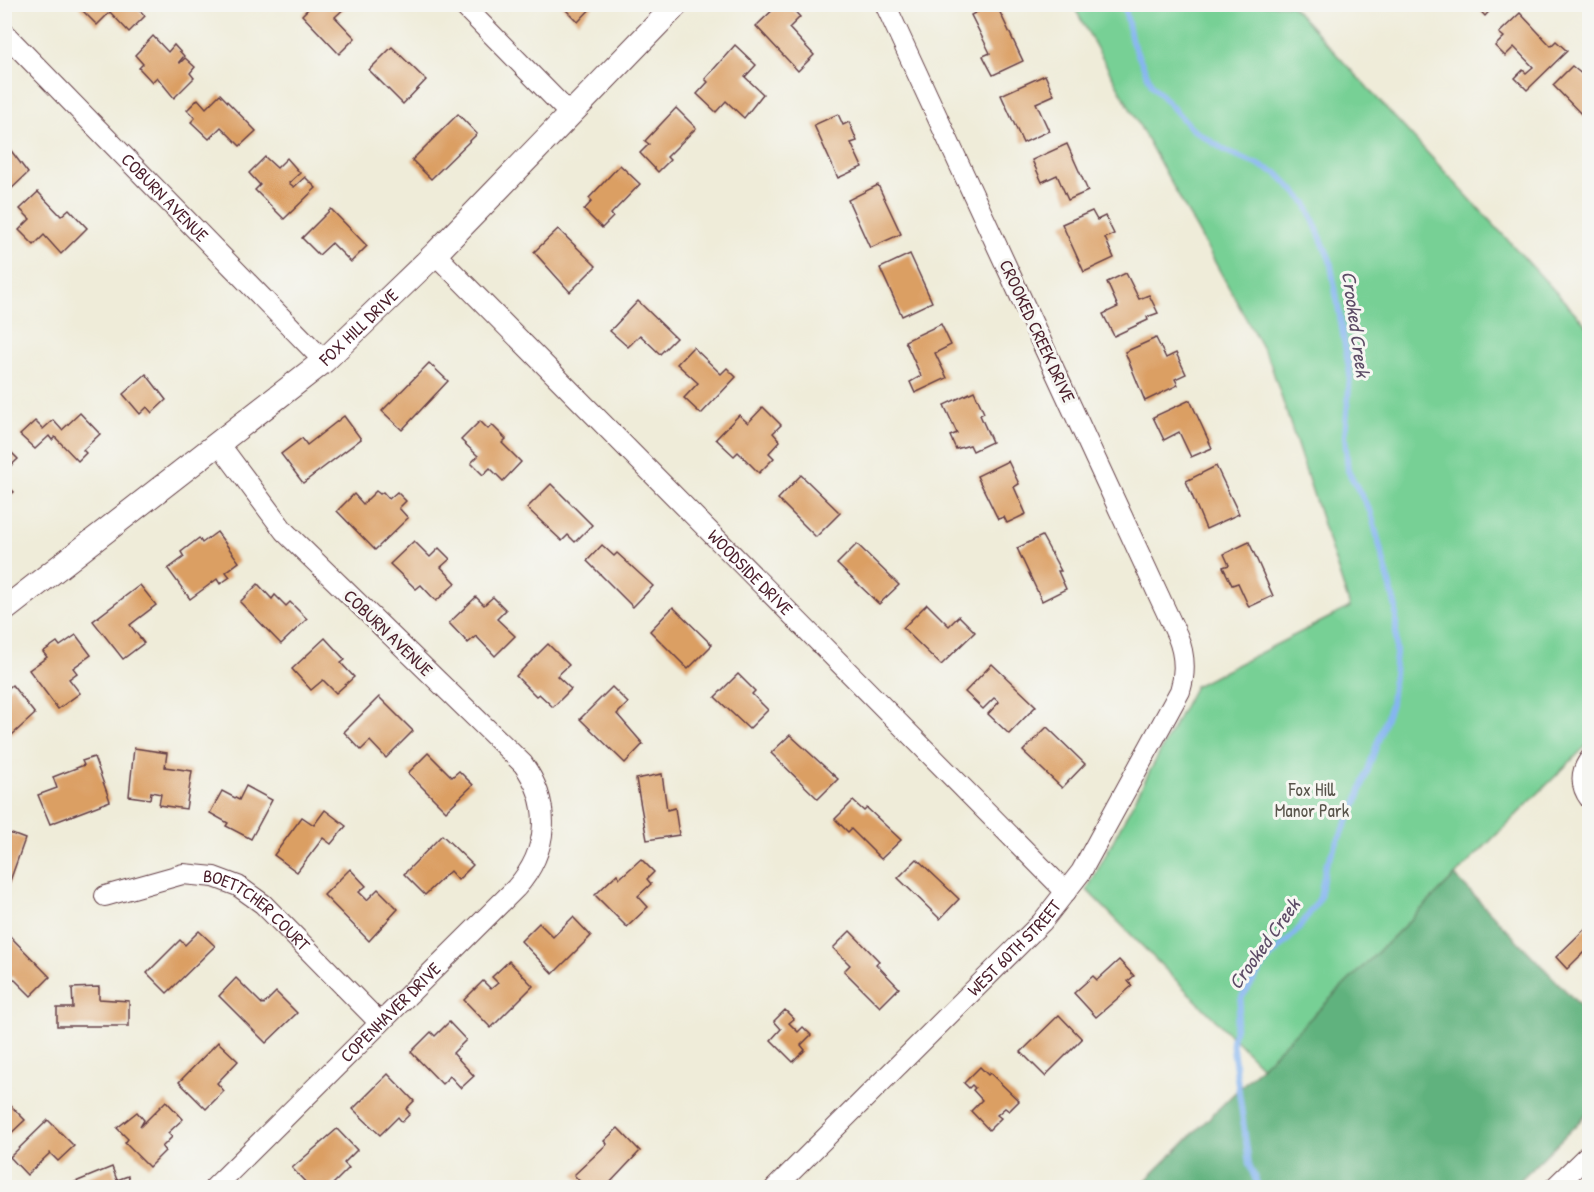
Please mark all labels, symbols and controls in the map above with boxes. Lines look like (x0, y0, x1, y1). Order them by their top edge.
street label: COBURN AVENUE (116, 147, 214, 247)
street label: CROOKED CREEK DRIVE (993, 255, 1081, 406)
water label: Crooked Creek (1336, 269, 1377, 380)
street label: FOX HILL DRIVE (313, 283, 404, 372)
street label: WOODSIDE DRIVE (702, 524, 799, 621)
street label: COBURN AVENUE (338, 584, 438, 682)
park label: Fox Hill Manor Park (1275, 777, 1350, 823)
street label: BOETTCHER COURT (202, 863, 316, 957)
water label: Crooked Creek (1221, 891, 1307, 995)
street label: WEST 60TH STREET (962, 894, 1067, 1002)
street label: COPENHAVER DRIVE (334, 956, 446, 1068)

